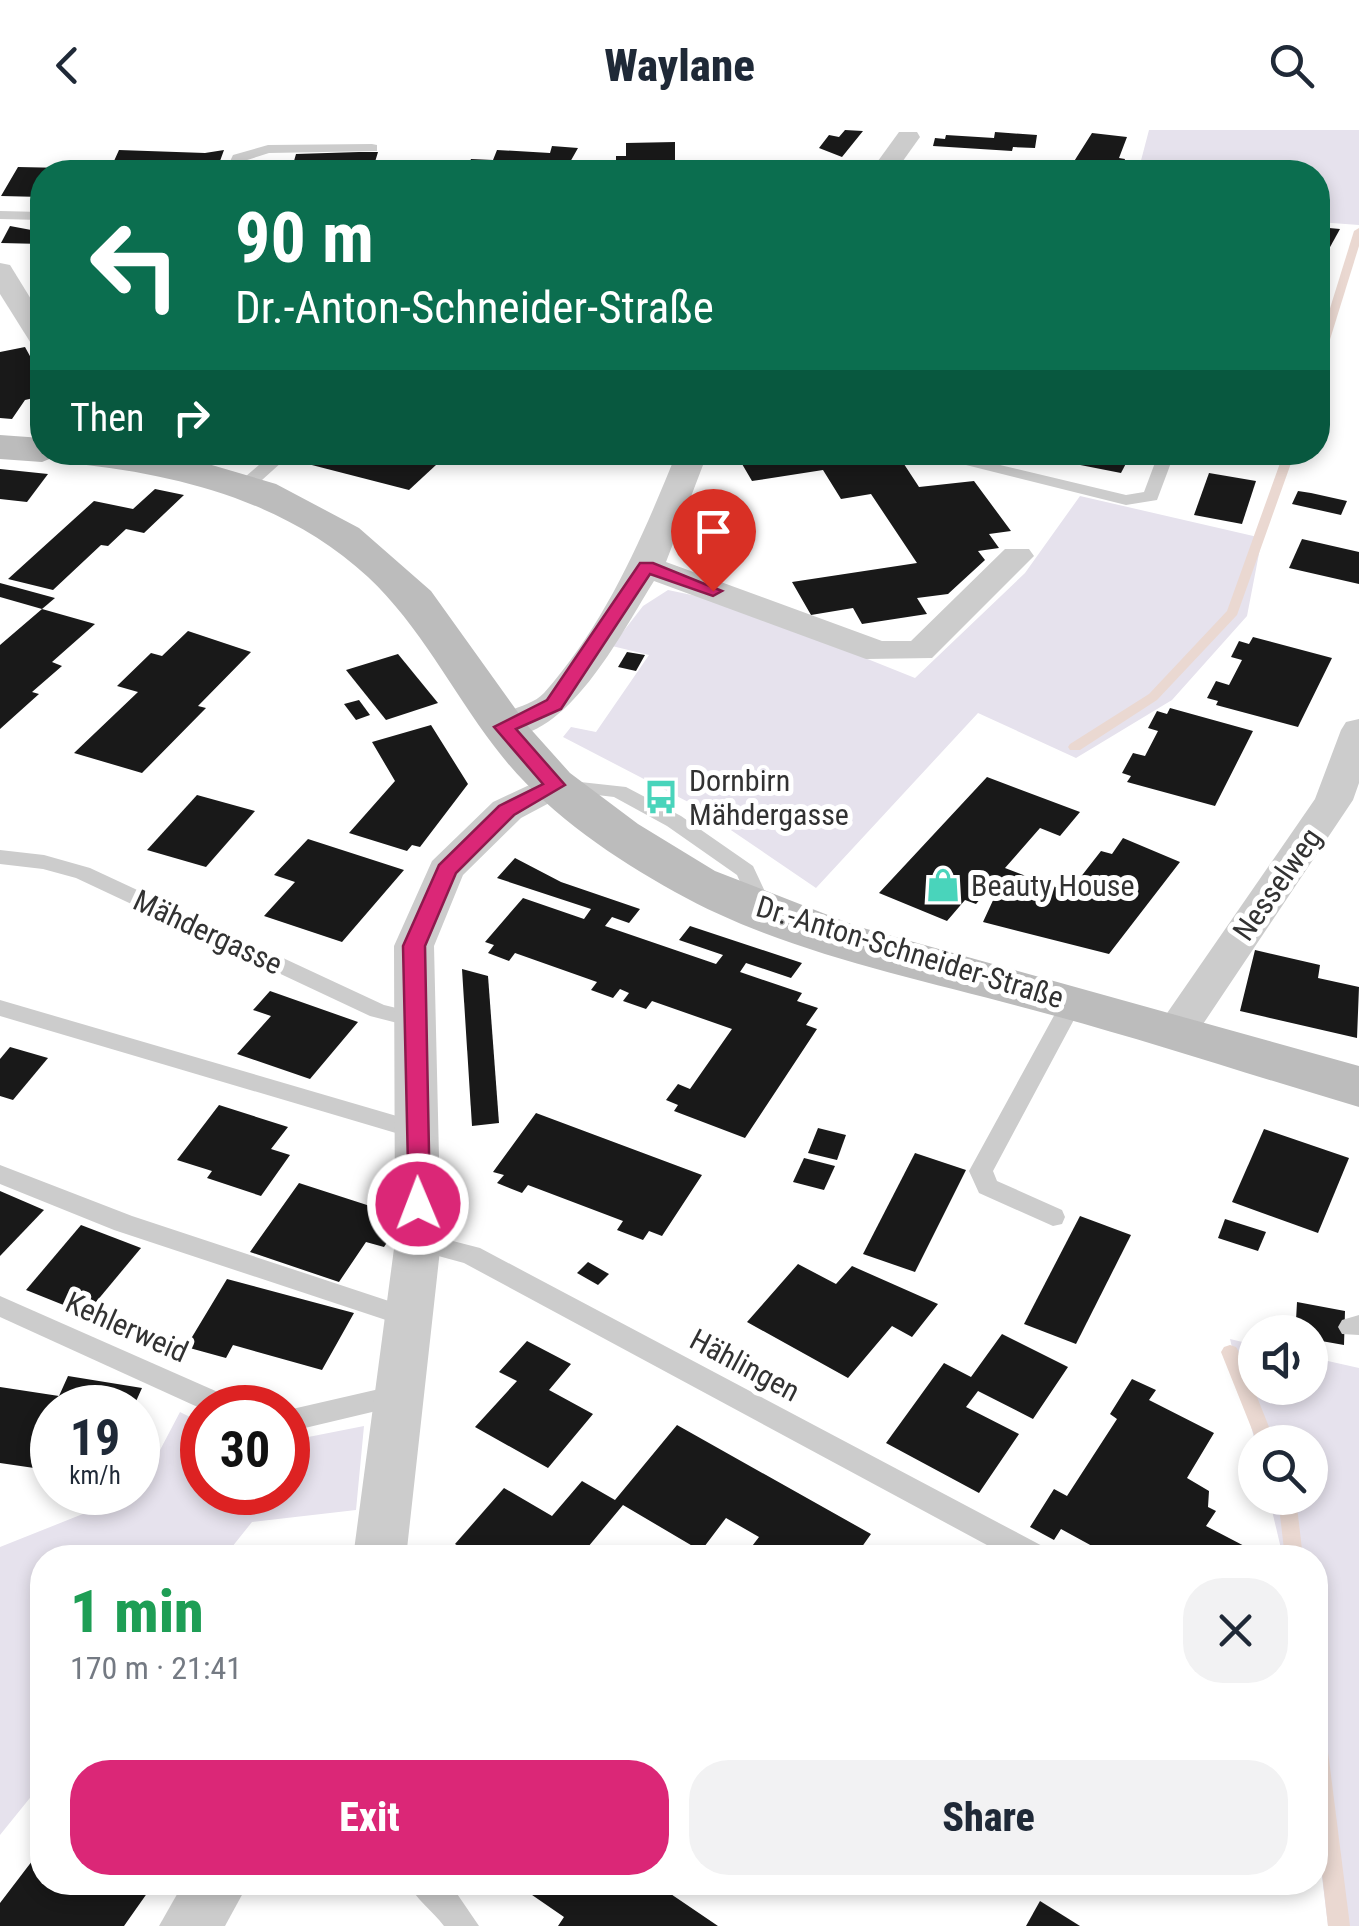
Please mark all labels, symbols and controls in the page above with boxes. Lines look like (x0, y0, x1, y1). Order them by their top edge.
icon: back (40, 38, 95, 93)
icon: search (1264, 38, 1319, 93)
text: Waylane (604, 39, 755, 92)
text: 90 m (235, 197, 374, 279)
icon: left (70, 200, 200, 330)
text: Dr.-Anton-Schneider-Straße (235, 281, 714, 334)
icon: right (164, 390, 219, 445)
text: Then (70, 396, 144, 440)
pin (671, 489, 756, 592)
icon: arrive (686, 504, 741, 559)
place label: Dornbirn Mähdergasse (689, 763, 849, 832)
bus stop icon: Dornbirn Mähdergasse (642, 778, 680, 816)
street label: Nesselweg (1226, 821, 1328, 947)
shop icon: Beauty House (924, 866, 962, 904)
place label: Beauty House (971, 868, 1134, 903)
street label: Mähdergasse (128, 882, 288, 982)
street label: Dr.-Anton-Schneider-Straße (752, 889, 1068, 1015)
position arrow (366, 1152, 470, 1256)
street label: Kehlerweid (60, 1285, 194, 1369)
map controls (1238, 1315, 1328, 1515)
button: sound (1238, 1315, 1328, 1405)
street label: Hählingen (684, 1322, 806, 1408)
speed limit sign: 30 (180, 1385, 310, 1515)
text: 19 (70, 1409, 120, 1467)
button: search (1238, 1425, 1328, 1515)
text: km/h (69, 1461, 121, 1490)
text: 1 min (70, 1576, 204, 1647)
button: close (1183, 1578, 1288, 1683)
text: 170 m · 21:41 (70, 1649, 242, 1687)
button: Exit (70, 1760, 669, 1875)
button: Share (689, 1760, 1288, 1875)

